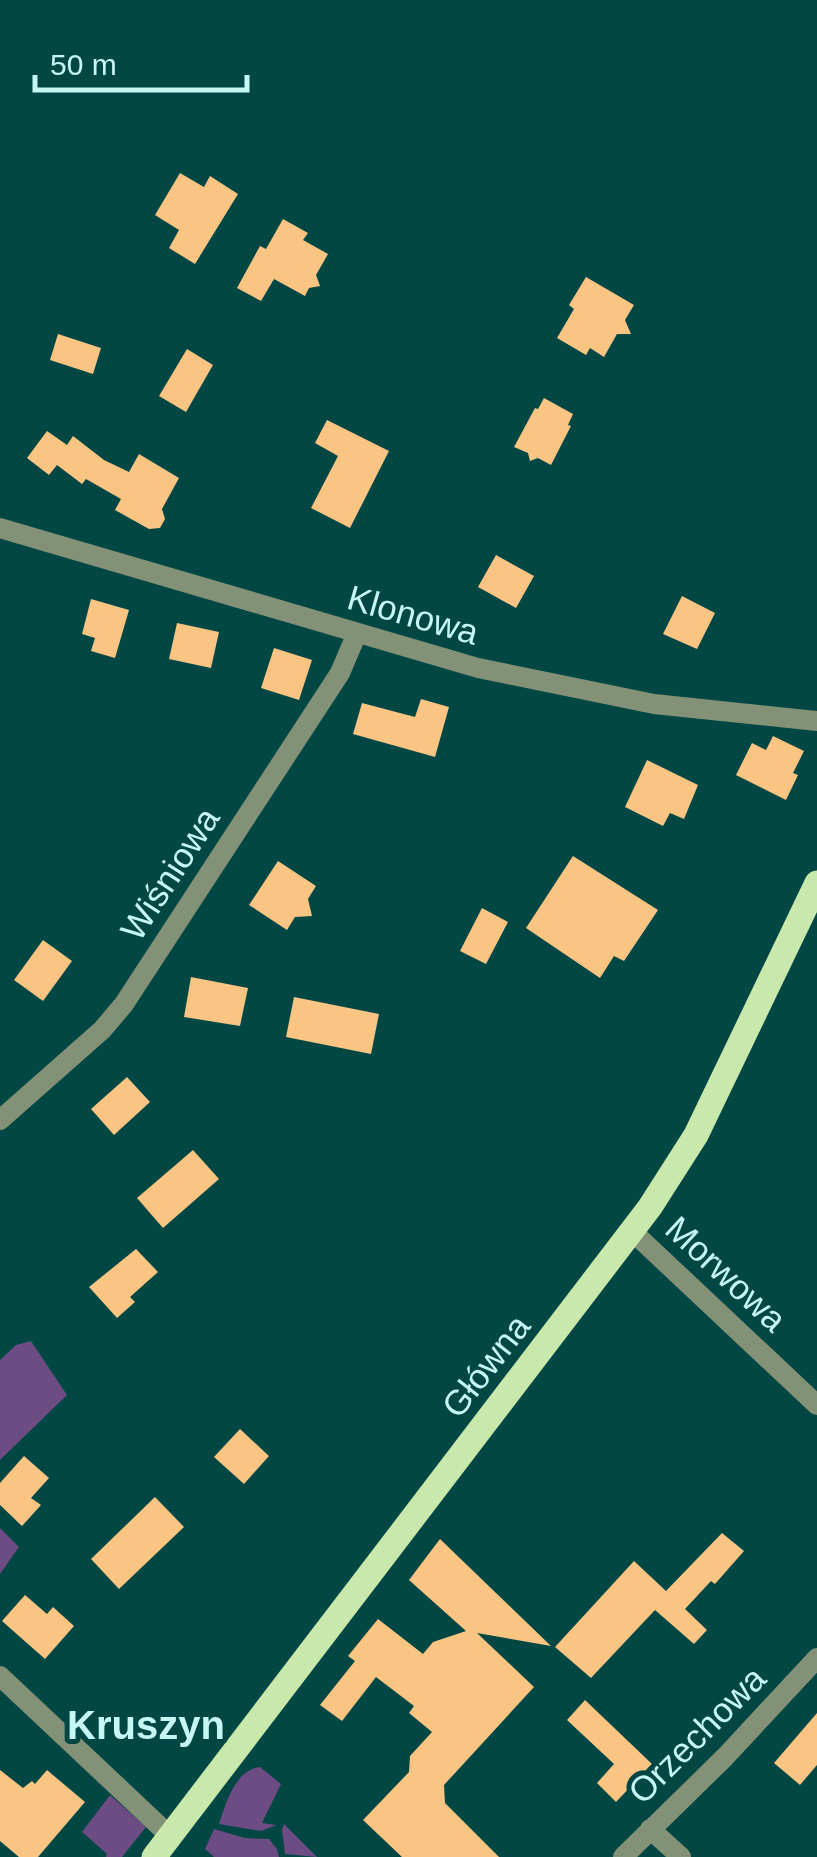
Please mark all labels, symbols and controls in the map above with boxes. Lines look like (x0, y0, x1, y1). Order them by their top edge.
scale bar (35, 30, 248, 92)
text: 50 m (50, 48, 117, 81)
street label: Klonowa (343, 577, 484, 652)
street label: Wiśniowa (112, 800, 227, 947)
street label: Morwowa (658, 1208, 795, 1339)
street label: Główna (434, 1307, 538, 1424)
street label: Orzechowa (620, 1658, 773, 1811)
district label: Kruszyn (67, 1703, 225, 1747)

